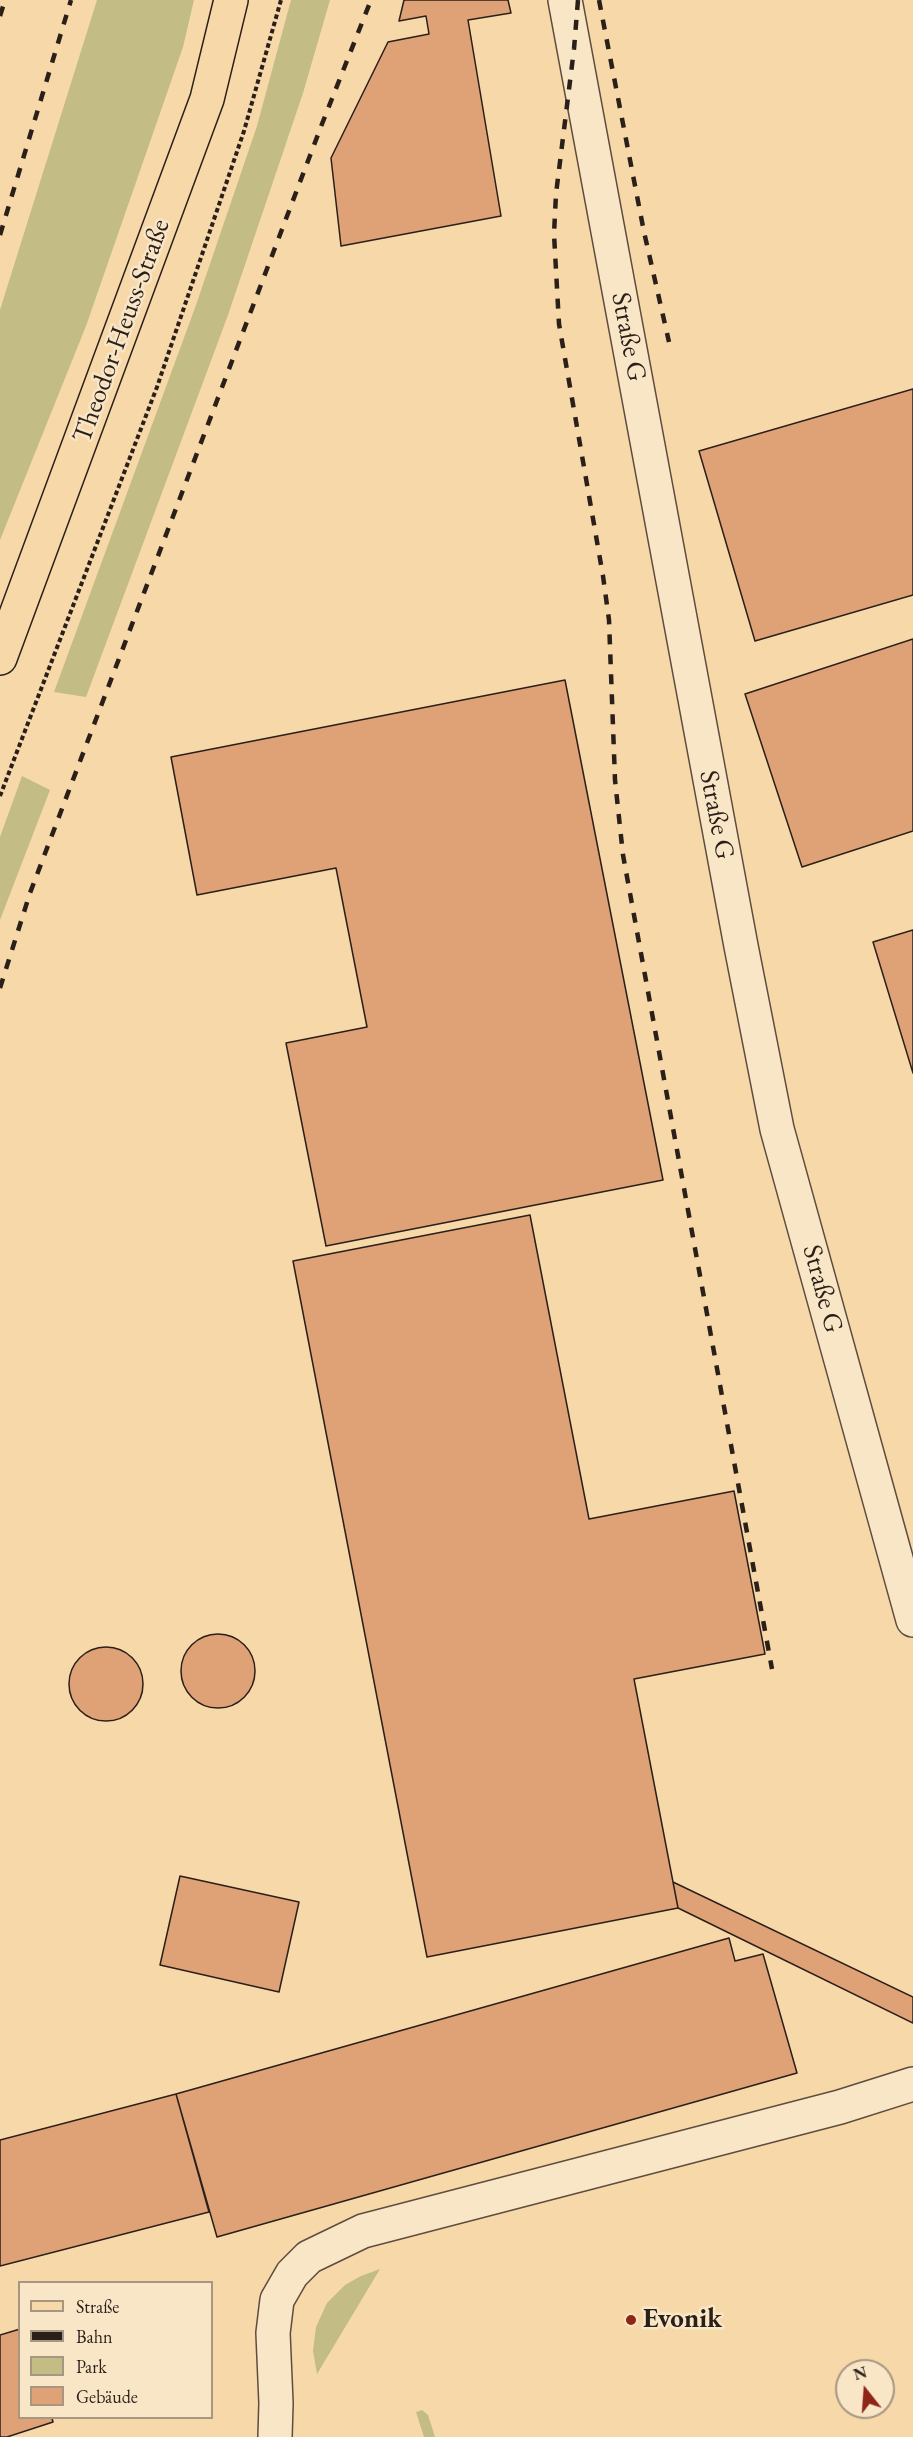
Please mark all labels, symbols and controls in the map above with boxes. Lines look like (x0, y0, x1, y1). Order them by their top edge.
street label: Theodor-Heuss-Straße (67, 215, 177, 447)
street label: Straße G (604, 290, 652, 384)
street label: Straße G (692, 768, 740, 862)
street label: Straße G (795, 1241, 849, 1337)
legend (18, 2281, 213, 2419)
text: Straße (76, 2295, 119, 2318)
place label: Evonik (643, 2304, 722, 2336)
marker: Evonik (624, 2313, 638, 2327)
text: Bahn (76, 2325, 113, 2348)
text: Park (76, 2355, 107, 2378)
north arrow (835, 2359, 895, 2419)
text: N (851, 2361, 869, 2385)
text: Gebäude (76, 2385, 138, 2408)

